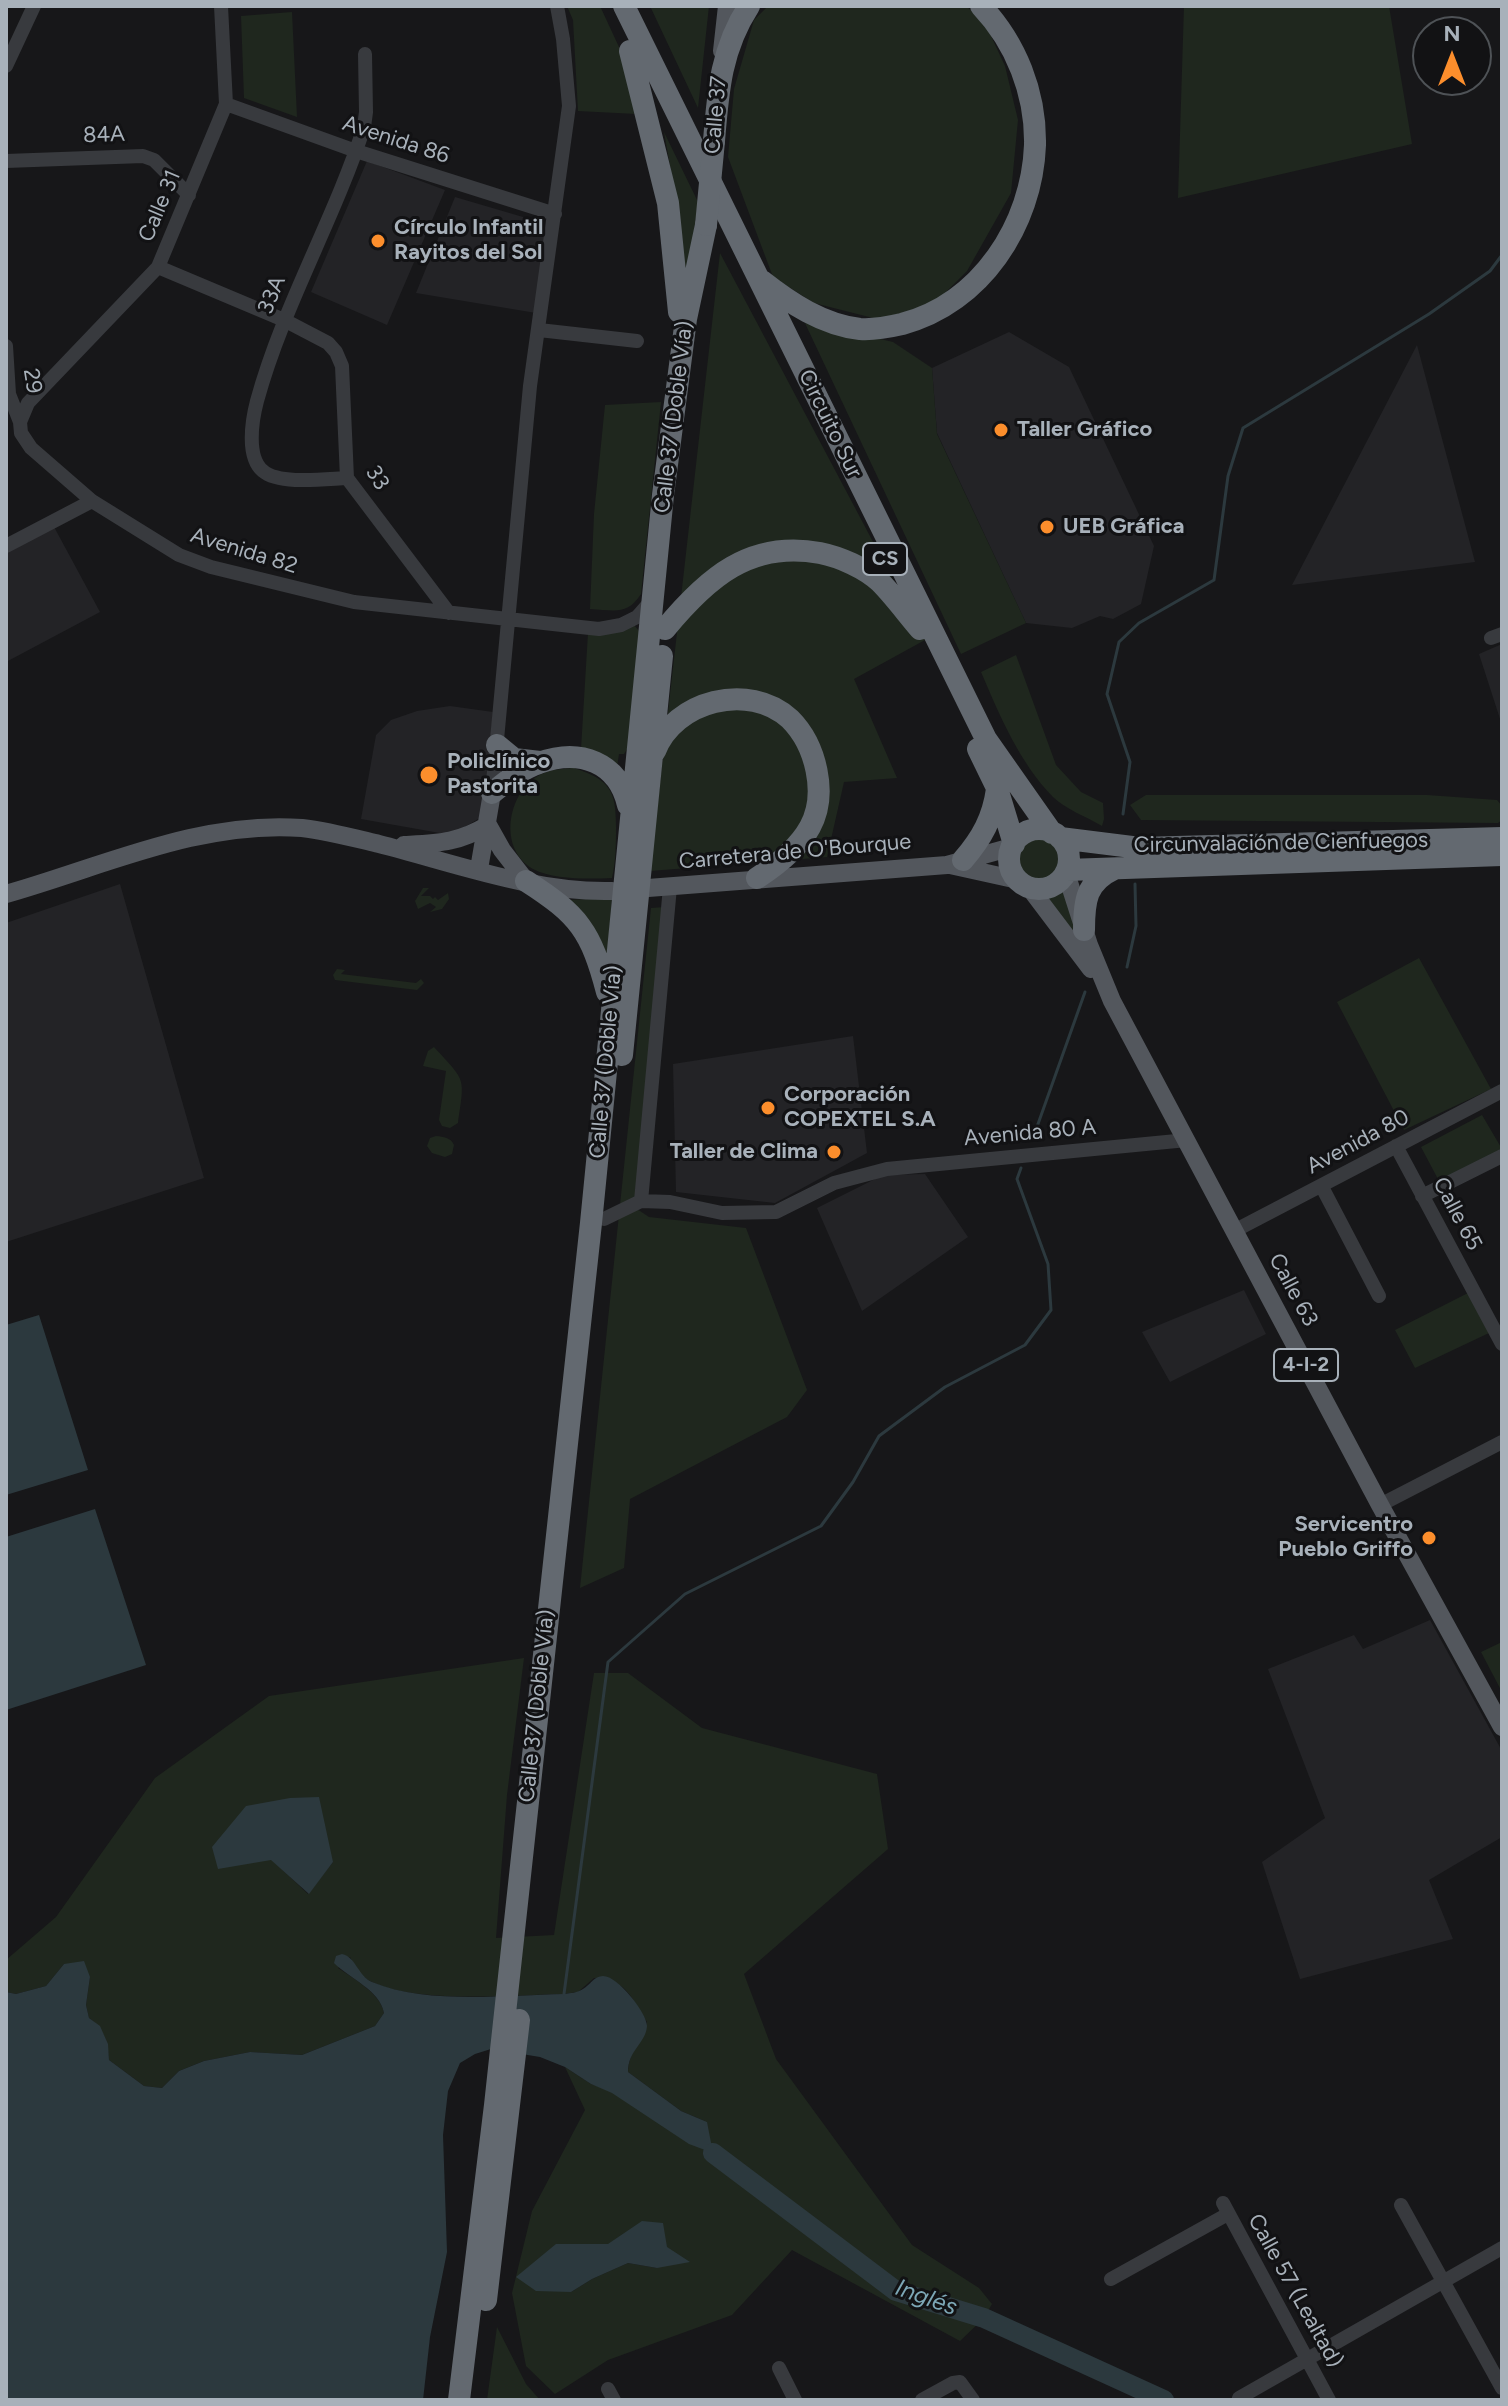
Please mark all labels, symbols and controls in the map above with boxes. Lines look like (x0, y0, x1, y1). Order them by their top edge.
north arrow (1412, 16, 1492, 96)
text: N (1443, 20, 1461, 47)
street label: Calle 37 (699, 75, 733, 155)
street label: Avenida 86 (339, 110, 453, 170)
street label: 84A (83, 121, 125, 149)
street label: Calle 31 (133, 166, 187, 246)
place label: Círculo Infantil Rayitos del Sol (394, 215, 543, 266)
marker: Círculo Infantil Rayitos del Sol (369, 232, 387, 250)
street label: 33A (252, 272, 292, 318)
street label: Calle 37 (Doble Vía) (649, 319, 699, 515)
street label: Circuito Sur (792, 365, 868, 483)
street label: 29 (17, 367, 47, 395)
place label: Taller Gráfico (1017, 417, 1152, 443)
marker: Taller Gráfico (992, 421, 1010, 439)
street label: 33 (360, 461, 394, 495)
place label: UEB Gráfica (1063, 514, 1185, 540)
marker: UEB Gráfica (1038, 518, 1056, 536)
street label: Avenida 82 (187, 522, 301, 580)
road number: CS (863, 543, 907, 575)
place label: Policlínico Pastorita (447, 749, 550, 800)
marker: Policlínico Pastorita (418, 764, 440, 786)
street label: Circunvalación de Cienfuegos (1134, 827, 1428, 859)
street label: Carretera de O'Bourque (678, 829, 912, 875)
street label: Calle 37 (Doble Vía) (584, 964, 628, 1160)
place label: Corporación COPEXTEL S.A (784, 1082, 936, 1134)
marker: Corporación COPEXTEL S.A (759, 1099, 777, 1117)
street label: Avenida 80 (1302, 1104, 1414, 1180)
street label: Avenida 80 A (963, 1114, 1097, 1152)
place label: Taller de Clima (670, 1139, 818, 1165)
marker: Taller de Clima (825, 1143, 843, 1161)
street label: Calle 65 (1427, 1173, 1487, 1255)
street label: Calle 63 (1263, 1249, 1323, 1331)
road number: 4-I-2 (1274, 1349, 1338, 1381)
place label: Servicentro Pueblo Griffo (1278, 1512, 1413, 1564)
marker: Servicentro Pueblo Griffo (1420, 1529, 1438, 1547)
street label: Calle 37 (Doble Vía) (514, 1608, 560, 1804)
street label: Calle 57 (Lealtad) (1242, 2210, 1348, 2372)
water label: Inglés (891, 2274, 961, 2322)

